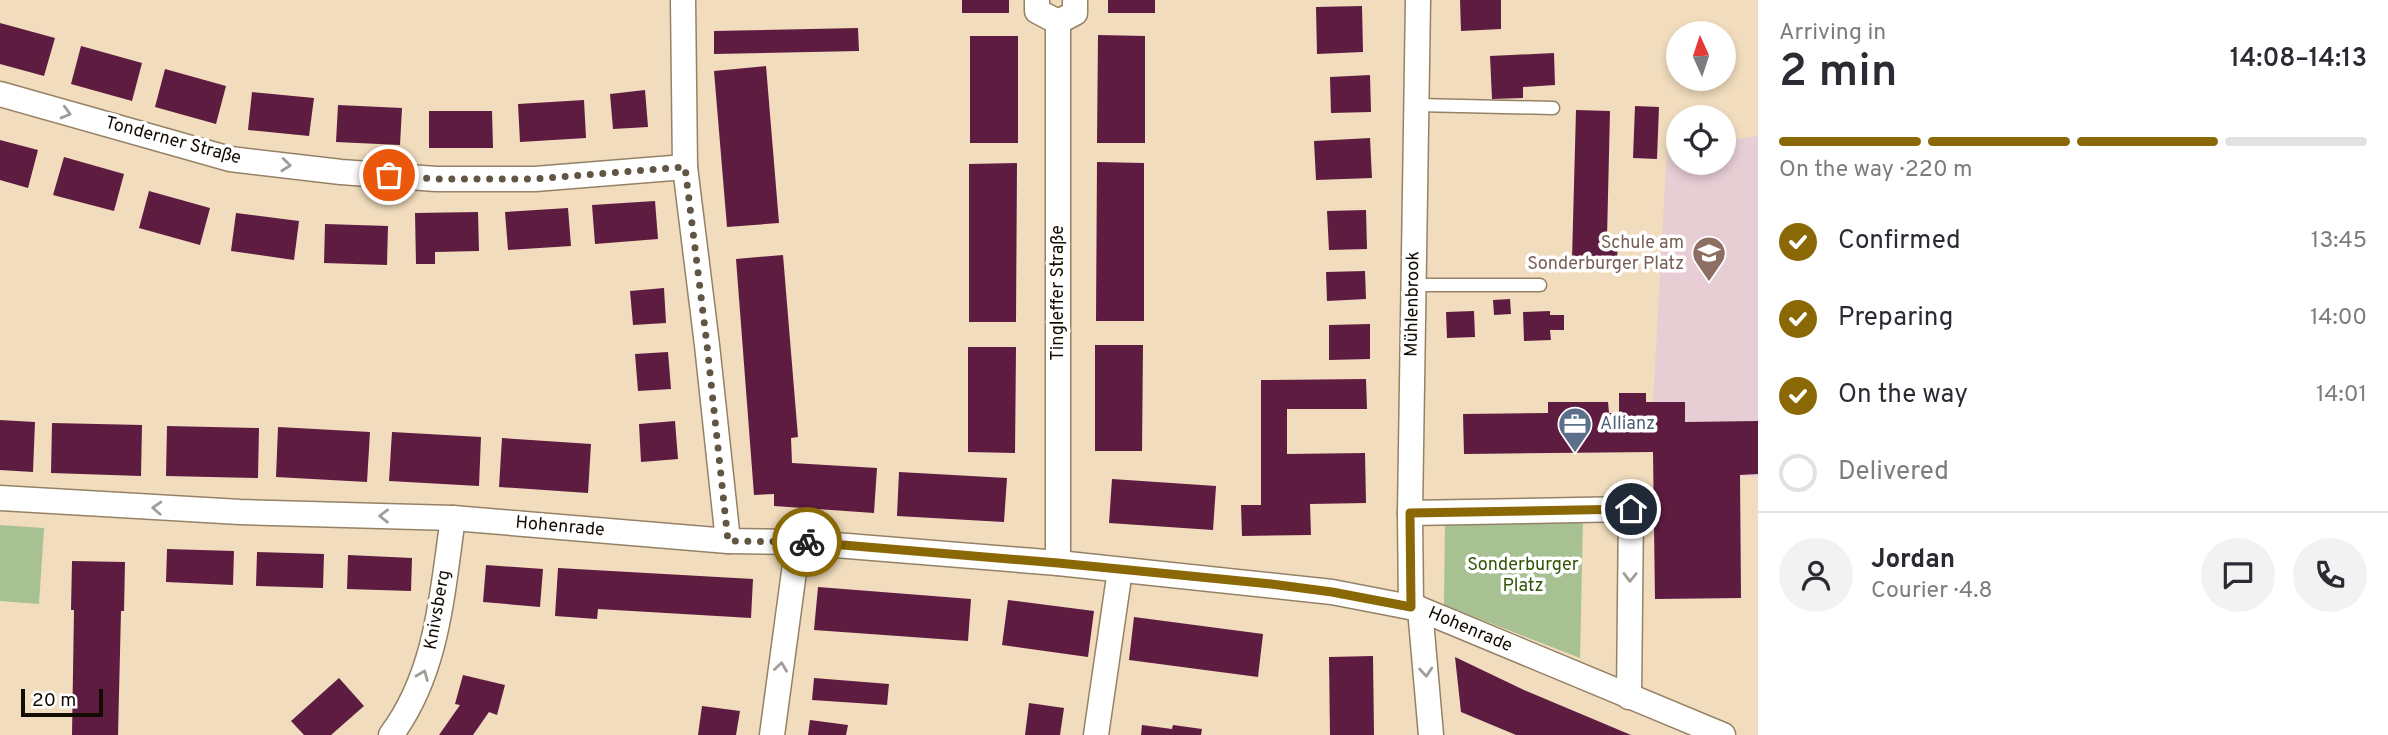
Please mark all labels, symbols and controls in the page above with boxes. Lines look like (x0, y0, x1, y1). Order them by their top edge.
text: Arriving in (1779, 19, 1886, 48)
north arrow (1666, 21, 1736, 91)
map controls (1666, 21, 1736, 175)
text: 14:08–14:13 (2230, 43, 2367, 76)
text: 2 min (1779, 44, 1898, 103)
one-way arrow (59, 104, 71, 119)
button: locate (1666, 105, 1736, 175)
street label: Tonderner Straße (102, 112, 244, 170)
pin (359, 145, 419, 205)
icon: bag (370, 156, 408, 194)
text: On the way · 220 m (1779, 156, 1973, 185)
one-way arrow (281, 158, 292, 173)
icon: check (1779, 223, 1817, 261)
street label: Tingleffer Straße (1047, 225, 1070, 361)
text: Confirmed (1838, 225, 1961, 258)
text: 13:45 (2311, 227, 2367, 256)
place label: Schule am Sonderburger Platz (1527, 232, 1684, 276)
school or university icon: Schule am Sonderburger Platz (1690, 234, 1728, 283)
street label: Mühlenbrook (1401, 251, 1425, 357)
icon: check (1779, 300, 1817, 338)
text: Preparing (1838, 302, 1953, 335)
text: 14:00 (2310, 304, 2367, 333)
icon: check (1779, 377, 1817, 415)
text: On the way (1838, 379, 1968, 412)
text: 14:01 (2316, 381, 2367, 410)
office icon: Allianz (1556, 405, 1594, 454)
place label: Allianz (1600, 413, 1655, 436)
text: Delivered (1838, 456, 1949, 489)
pin (1601, 479, 1661, 539)
icon: home (1612, 490, 1650, 528)
one-way arrow (151, 500, 162, 515)
courier (772, 507, 842, 577)
one-way arrow (379, 508, 389, 524)
street label: Hohenrade (514, 512, 606, 542)
icon: bike (788, 523, 826, 561)
button: person (1779, 538, 1853, 612)
button: chat (2201, 538, 2275, 612)
button: phone (2293, 538, 2367, 612)
text: Jordan (1871, 544, 1955, 577)
park label: Sonderburger Platz (1467, 554, 1579, 598)
street label: Knivsberg (420, 568, 456, 652)
one-way arrow (1622, 572, 1638, 582)
text: Courier · 4.8 (1871, 577, 1992, 606)
street label: Hohenrade (1424, 602, 1516, 658)
one-way arrow (773, 662, 788, 673)
one-way arrow (1418, 667, 1433, 678)
one-way arrow (415, 670, 429, 682)
scale bar (21, 686, 103, 718)
text: 20 m (32, 689, 76, 713)

